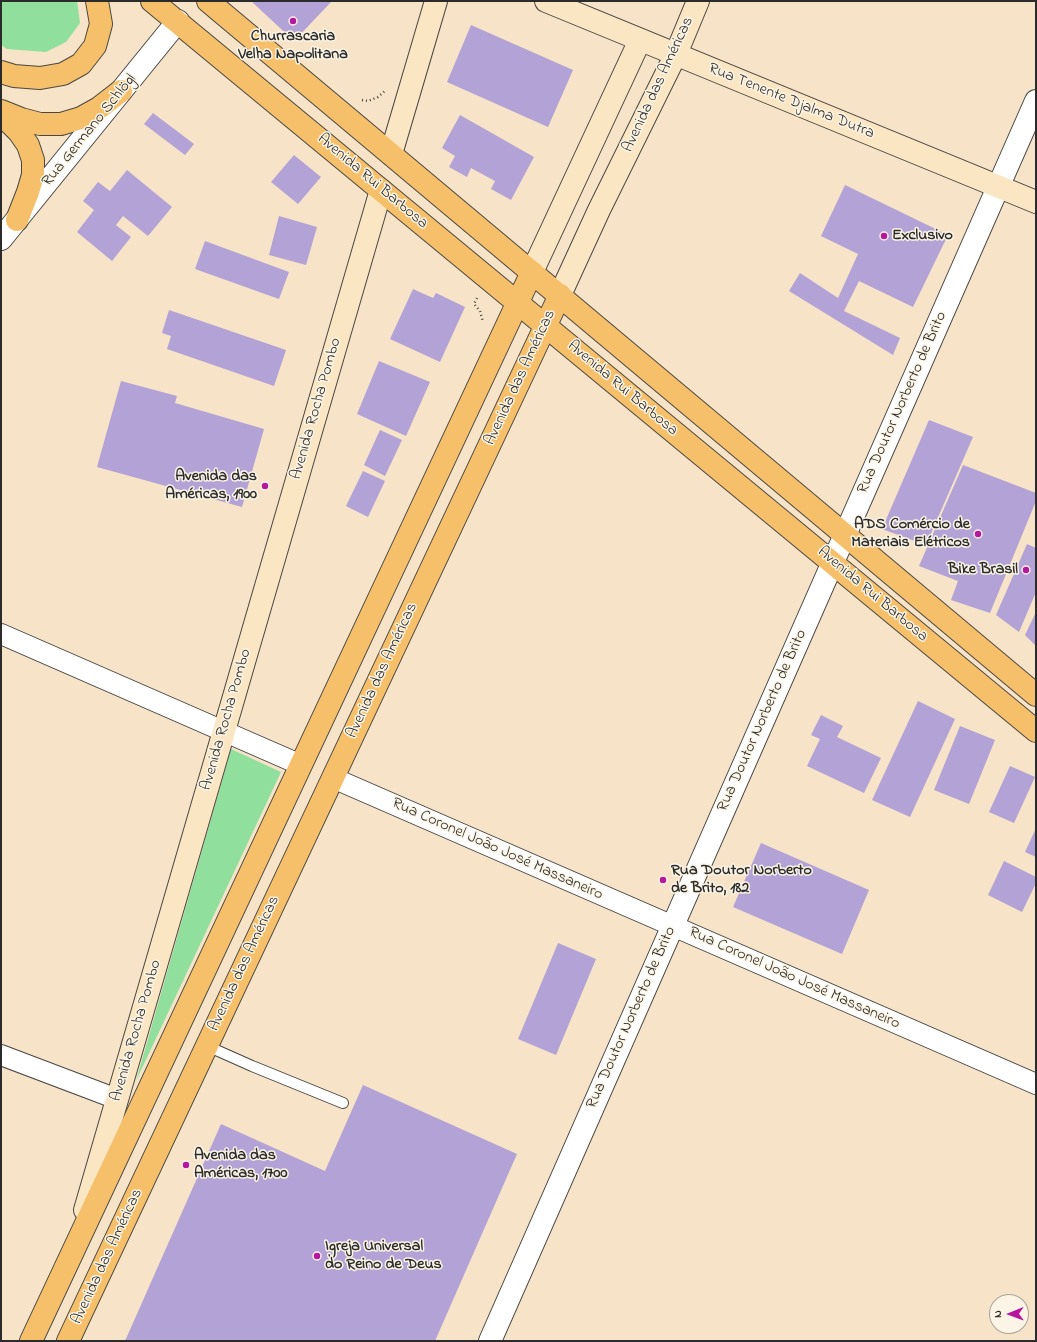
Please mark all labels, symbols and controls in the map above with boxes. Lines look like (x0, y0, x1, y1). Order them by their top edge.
street label: Avenida das Américas (619, 14, 699, 156)
marker: Churrascaria Velha Napolitana (288, 16, 298, 26)
place label: Churrascaria Velha Napolitana (238, 27, 348, 65)
street label: Rua Tenente Djalma Dutra (705, 60, 877, 144)
street label: Rua Germano Schlögl (39, 71, 141, 191)
street label: Avenida Rui Barbosa (313, 130, 431, 234)
place label: Exclusivo (892, 226, 953, 246)
marker: Exclusivo (879, 231, 889, 241)
street label: Avenida das Américas (481, 307, 561, 449)
street label: Rua Doutor Norberto de Brito (854, 309, 952, 497)
street label: Avenida Rocha Pombo (288, 336, 346, 482)
street label: Avenida Rui Barbosa (563, 337, 681, 441)
place label: Avenida das Américas, 1900 (165, 467, 257, 505)
marker: Avenida das Américas, 1900 (260, 481, 270, 491)
place label: ADS Comércio de Materiais Elétricos (851, 515, 970, 553)
marker: ADS Comércio de Materiais Elétricos (973, 529, 983, 539)
street label: Avenida Rui Barbosa (813, 543, 931, 647)
place label: Bike Brasil (948, 560, 1018, 580)
marker: Bike Brasil (1021, 565, 1031, 575)
street label: Avenida das Américas (343, 600, 423, 742)
street label: Rua Doutor Norberto de Brito (714, 627, 812, 815)
street label: Avenida Rocha Pombo (198, 647, 256, 793)
street label: Rua Coronel João José Massaneiro (388, 795, 606, 905)
place label: Rua Doutor Norberto de Brito, 182 (671, 861, 812, 899)
marker: Rua Doutor Norberto de Brito, 182 (658, 875, 668, 885)
street label: Avenida das Américas (205, 893, 285, 1035)
street label: Rua Doutor Norberto de Brito (583, 924, 681, 1112)
street label: Rua Coronel João José Massaneiro (685, 924, 903, 1034)
street label: Avenida Rocha Pombo (108, 958, 166, 1104)
place label: Avenida das Américas, 1700 (194, 1146, 287, 1184)
marker: Avenida das Américas, 1700 (181, 1160, 191, 1170)
street label: Avenida das Américas (68, 1186, 148, 1328)
place label: Igreja Universal do Reino de Deus (325, 1237, 442, 1275)
marker: Igreja Universal do Reino de Deus (312, 1251, 322, 1261)
north arrow (989, 1294, 1029, 1334)
text: N (990, 1310, 1006, 1318)

